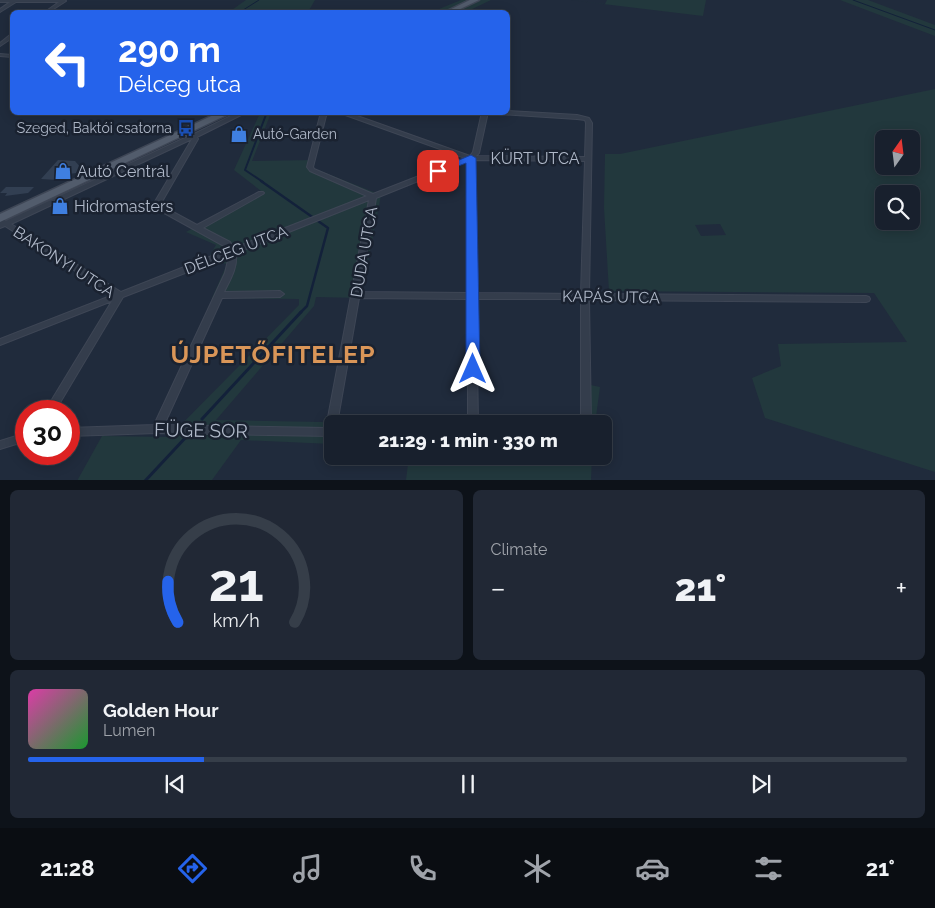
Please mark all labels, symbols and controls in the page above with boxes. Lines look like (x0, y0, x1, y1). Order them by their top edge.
text: 290 m (118, 29, 221, 70)
icon: left (35, 30, 100, 95)
text: Délceg utca (118, 71, 241, 97)
bus stop icon: Szeged, Baktói csatorna (176, 118, 196, 138)
place label: Szeged, Baktói csatorna (17, 120, 172, 136)
shop icon: Autó-Garden (229, 124, 249, 144)
place label: Autó-Garden (253, 126, 337, 142)
north arrow (875, 130, 920, 175)
map controls (875, 130, 920, 230)
street label: KÜRT UTCA (490, 148, 580, 168)
pin (417, 150, 459, 192)
icon: arrive (424, 157, 452, 185)
shop icon: Autó Centrál (53, 161, 73, 181)
place label: Autó Centrál (77, 162, 170, 181)
button: search (875, 185, 920, 230)
shop icon: Hidromasters (50, 196, 70, 216)
place label: Hidromasters (74, 197, 174, 216)
street label: DUDA UTCA (347, 205, 381, 299)
street label: DÉLCEG UTCA (181, 221, 291, 278)
street label: BAKONYI UTCA (10, 222, 118, 302)
street label: KAPÁS UTCA (562, 286, 660, 307)
district label: ÚJPETŐFITELEP (170, 339, 376, 369)
position arrow (446, 342, 498, 394)
speed limit sign: 30 (15, 400, 80, 465)
street label: FÜGE SOR (154, 418, 248, 442)
text: 21:29 · 1 min · 330 m (378, 429, 558, 451)
text: Climate (491, 540, 547, 559)
text: 21 (209, 552, 264, 613)
text: 21° (675, 565, 726, 610)
text: − (491, 572, 506, 605)
text: + (895, 572, 907, 605)
text: km/h (213, 610, 260, 631)
text: Golden Hour (103, 699, 219, 721)
text: Lumen (103, 721, 155, 740)
icon: previous (161, 770, 189, 798)
icon: pause (454, 770, 482, 798)
icon: next (747, 770, 775, 798)
icon: directions (175, 851, 210, 886)
icon: music (290, 851, 325, 886)
icon: phone (405, 851, 440, 886)
icon: climate (520, 851, 555, 886)
icon: car (635, 851, 670, 886)
icon: filters (751, 851, 786, 886)
text: 21:28 (40, 855, 95, 881)
text: 21° (866, 855, 895, 881)

